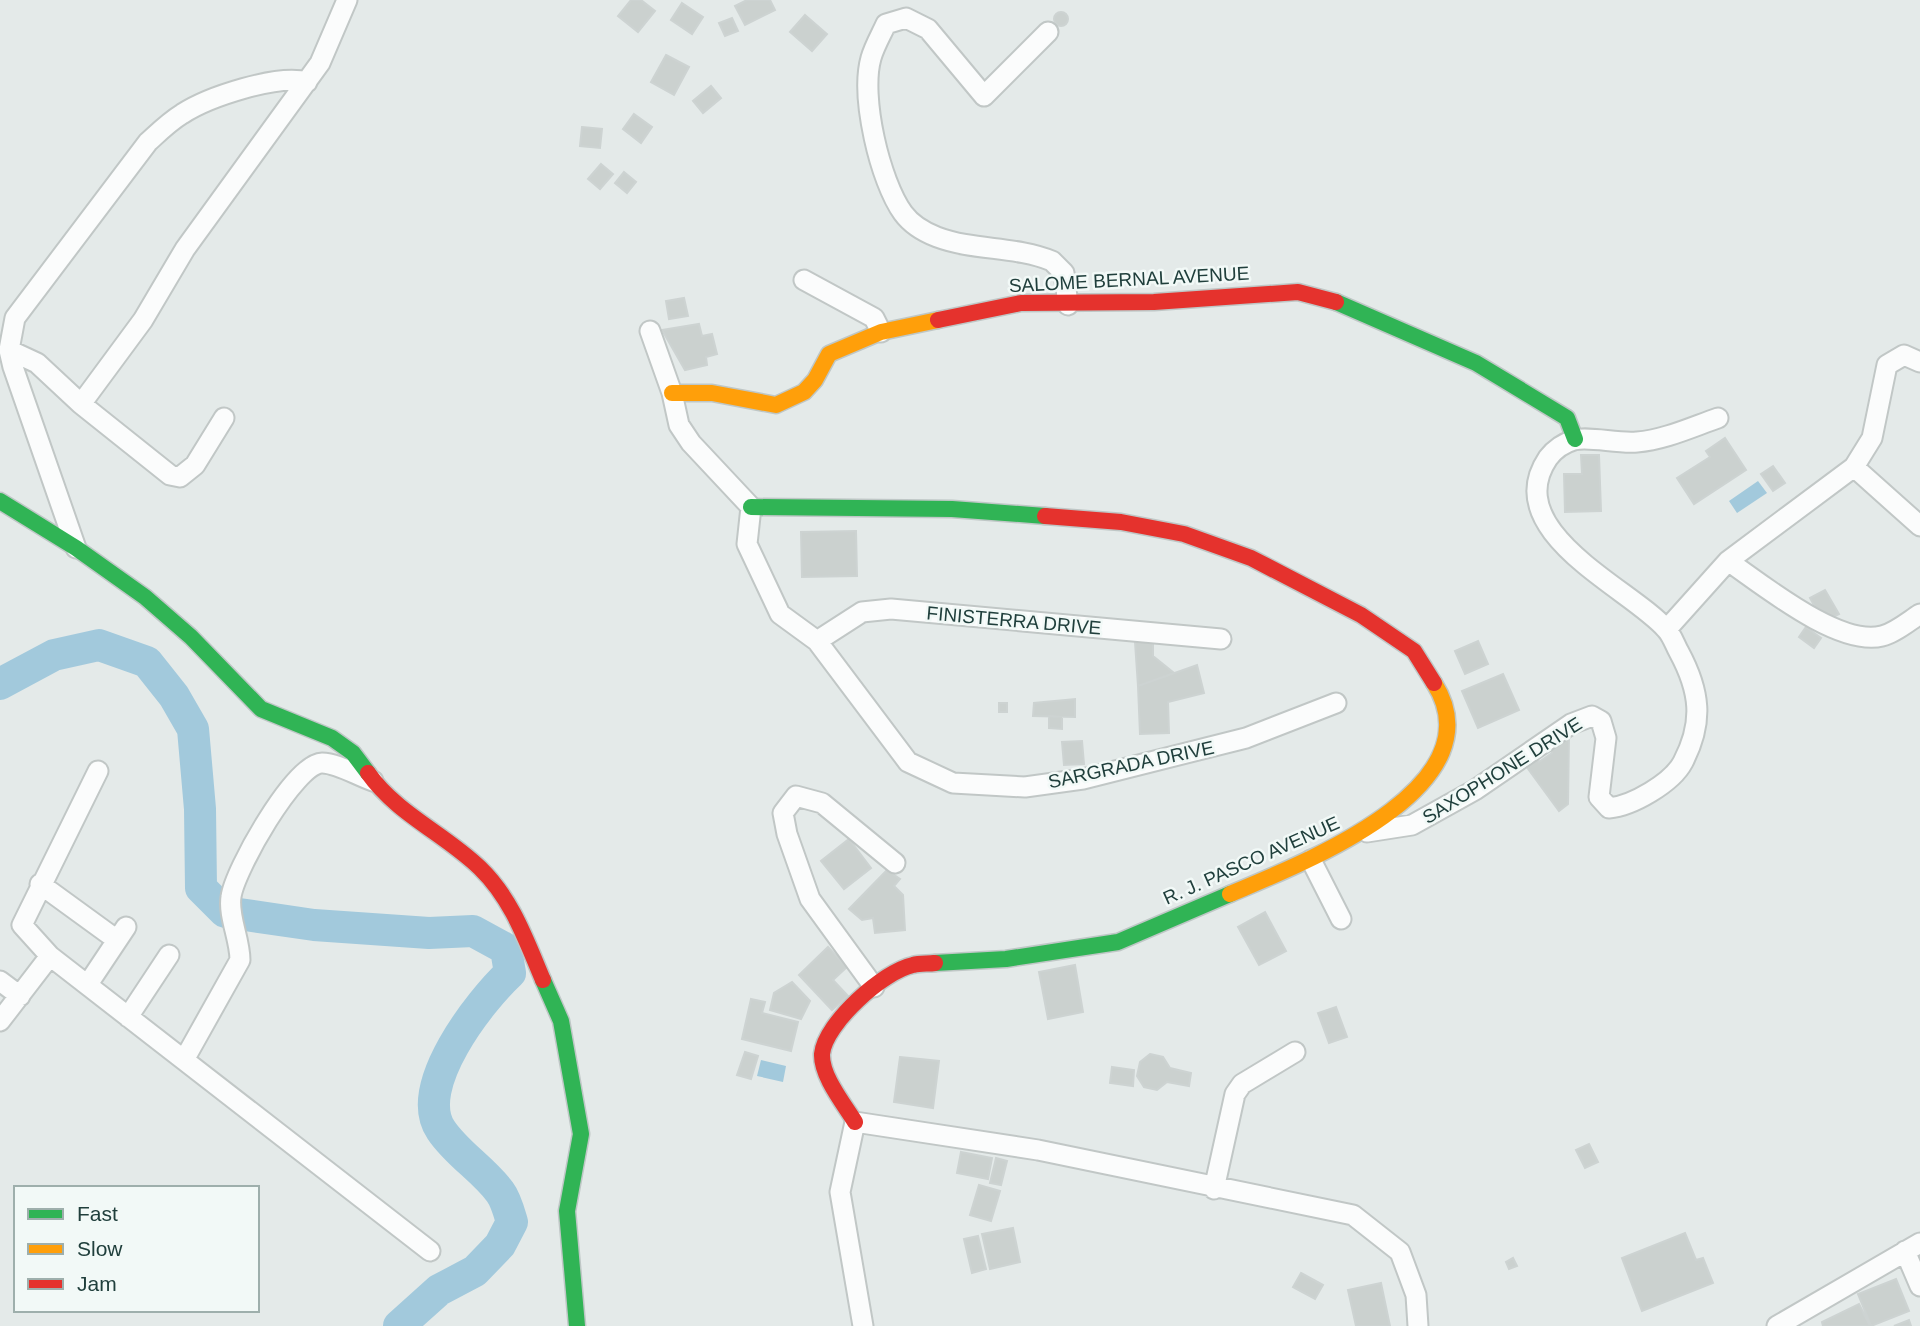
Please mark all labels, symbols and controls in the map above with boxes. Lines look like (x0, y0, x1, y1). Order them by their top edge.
street label: SALOME BERNAL AVENUE (1008, 263, 1250, 296)
street label: FINISTERRA DRIVE (926, 602, 1102, 639)
street label: SAXOPHONE DRIVE (1419, 713, 1586, 828)
street label: SARGRADA DRIVE (1046, 737, 1216, 792)
street label: R. J. PASCO AVENUE (1160, 812, 1342, 909)
legend (14, 1186, 259, 1312)
text: Fast (77, 1202, 118, 1225)
text: Slow (77, 1237, 123, 1260)
text: Jam (77, 1272, 117, 1295)

